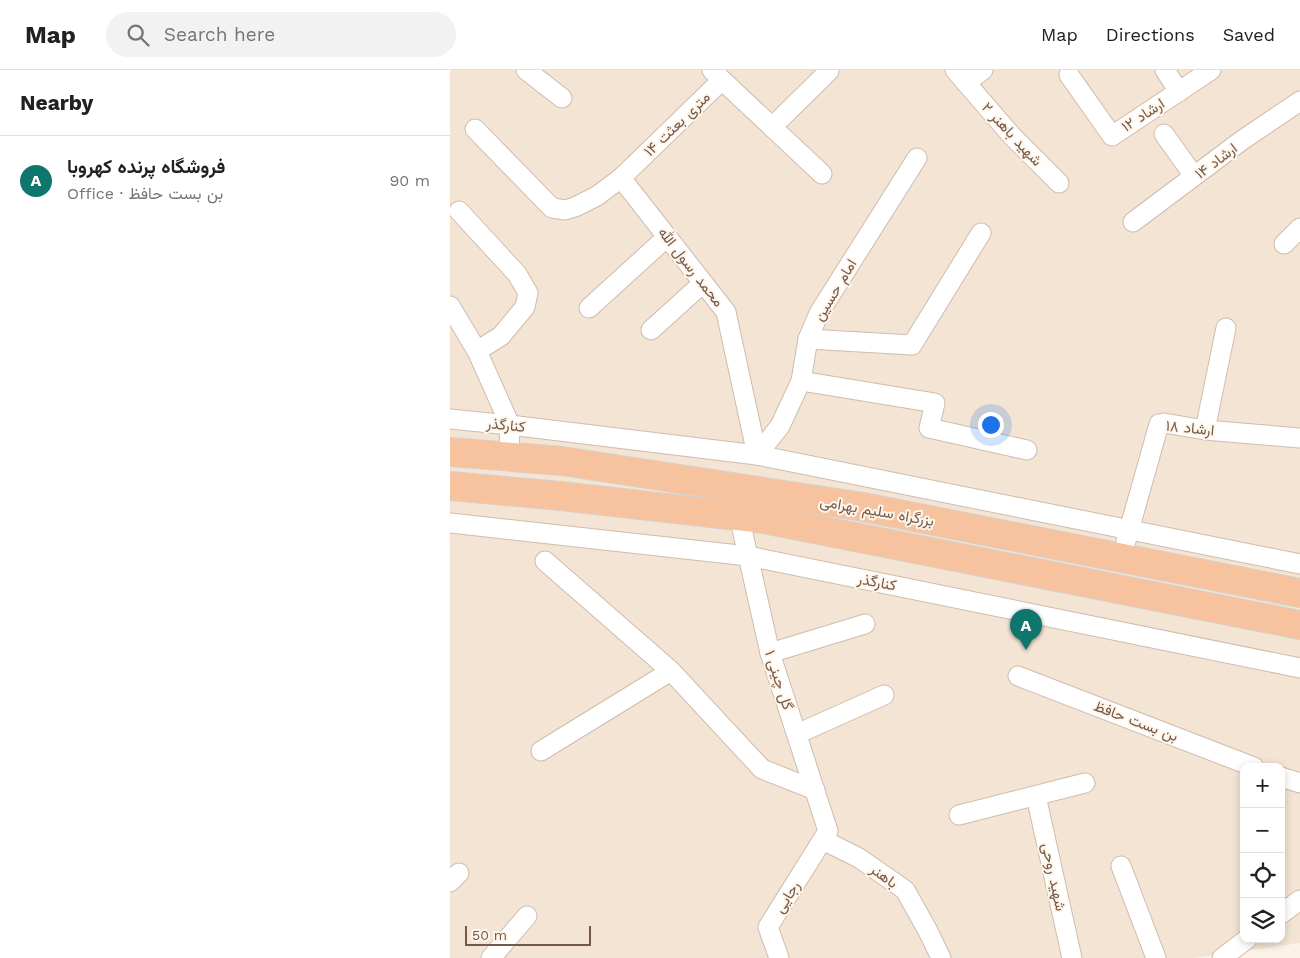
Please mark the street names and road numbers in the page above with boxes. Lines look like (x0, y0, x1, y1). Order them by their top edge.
street label: ۱۴ متری بعثت (640, 88, 715, 161)
street label: ارشاد ۱۲ (1118, 94, 1168, 136)
street label: شهید باهنر ۲ (978, 98, 1046, 170)
street label: ارشاد ۱۴ (1191, 139, 1241, 183)
street label: محمد رسول الله (654, 224, 728, 310)
street label: امام حسین (810, 256, 861, 325)
street label: کنارگذر (485, 414, 527, 436)
street label: ارشاد ۱۸ (1165, 417, 1215, 439)
street label: بزرگراه سلیم بهرامی (818, 492, 935, 531)
street label: کنارگذر (855, 569, 898, 595)
street label: گل چینی ۱ (760, 648, 797, 713)
street label: بن بست حافظ (1091, 697, 1181, 746)
street label: شهید روحی (1037, 841, 1070, 913)
street label: باهنر (866, 859, 901, 892)
street label: رجایی (770, 878, 805, 917)

